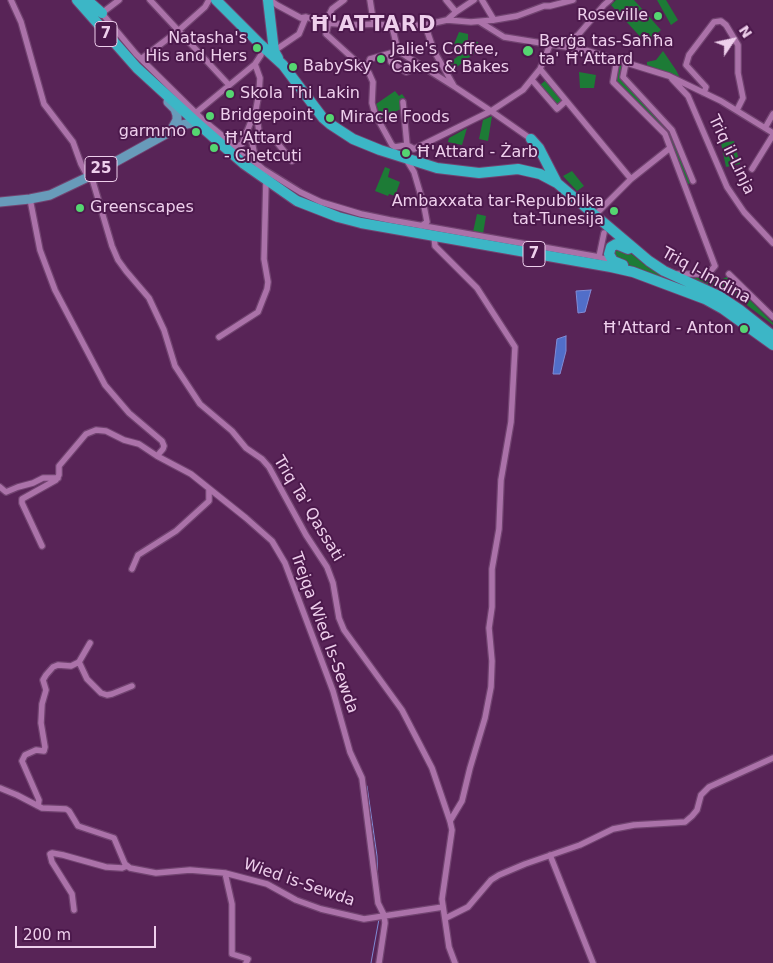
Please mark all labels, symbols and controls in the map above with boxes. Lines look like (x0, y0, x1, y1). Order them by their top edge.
place label: Roseville (577, 6, 648, 26)
marker: Roseville (652, 10, 664, 22)
district label: Ħ'ATTARD (309, 13, 437, 39)
north arrow (708, 15, 758, 65)
road number: 7 (95, 22, 117, 46)
text: N (736, 22, 755, 41)
place label: Natasha's His and Hers (145, 29, 247, 67)
place label: Berġa tas-Saħħa ta' Ħ'Attard (539, 32, 674, 70)
place label: Jalie's Coffee, Cakes & Bakes (391, 40, 509, 78)
marker: Natasha's His and Hers (251, 42, 263, 54)
marker: Berġa tas-Saħħa ta' Ħ'Attard (521, 44, 535, 58)
marker: Jalie's Coffee, Cakes & Bakes (375, 53, 387, 65)
place label: BabySky (303, 57, 372, 77)
marker: BabySky (287, 61, 299, 73)
place label: Skola Thi Lakin (240, 84, 360, 104)
marker: Skola Thi Lakin (224, 88, 236, 100)
place label: Bridgepoint (220, 106, 313, 126)
place label: Miracle Foods (340, 108, 450, 128)
marker: Bridgepoint (204, 110, 216, 122)
marker: Miracle Foods (324, 112, 336, 124)
street label: Triq il-Linja (703, 112, 759, 198)
place label: garmmo (119, 122, 186, 142)
marker: garmmo (190, 126, 202, 138)
place label: Ħ'Attard - Chetcuti (224, 129, 302, 167)
marker: Ħ'Attard - Chetcuti (208, 142, 220, 154)
place label: Ħ'Attard - Żarb (416, 143, 538, 163)
marker: Ħ'Attard - Żarb (400, 147, 412, 159)
road number: 25 (85, 156, 117, 182)
place label: Ambaxxata tar-Repubblika tat-Tunesija (392, 192, 604, 230)
place label: Greenscapes (90, 198, 194, 218)
marker: Greenscapes (74, 202, 86, 214)
marker: Ambaxxata tar-Repubblika tat-Tunesija (608, 205, 620, 217)
road number: 7 (523, 242, 545, 266)
street label: Triq l-Imdina (658, 244, 754, 308)
place label: Ħ'Attard - Anton (602, 319, 734, 339)
marker: Ħ'Attard - Anton (738, 323, 750, 335)
street label: Triq Ta' Qassati (269, 453, 347, 565)
street label: Trejqa Wied Is-Sewda (286, 550, 362, 716)
street label: Wied is-Sewda (241, 855, 357, 911)
scale bar (18, 916, 159, 948)
text: 200 m (23, 926, 71, 944)

